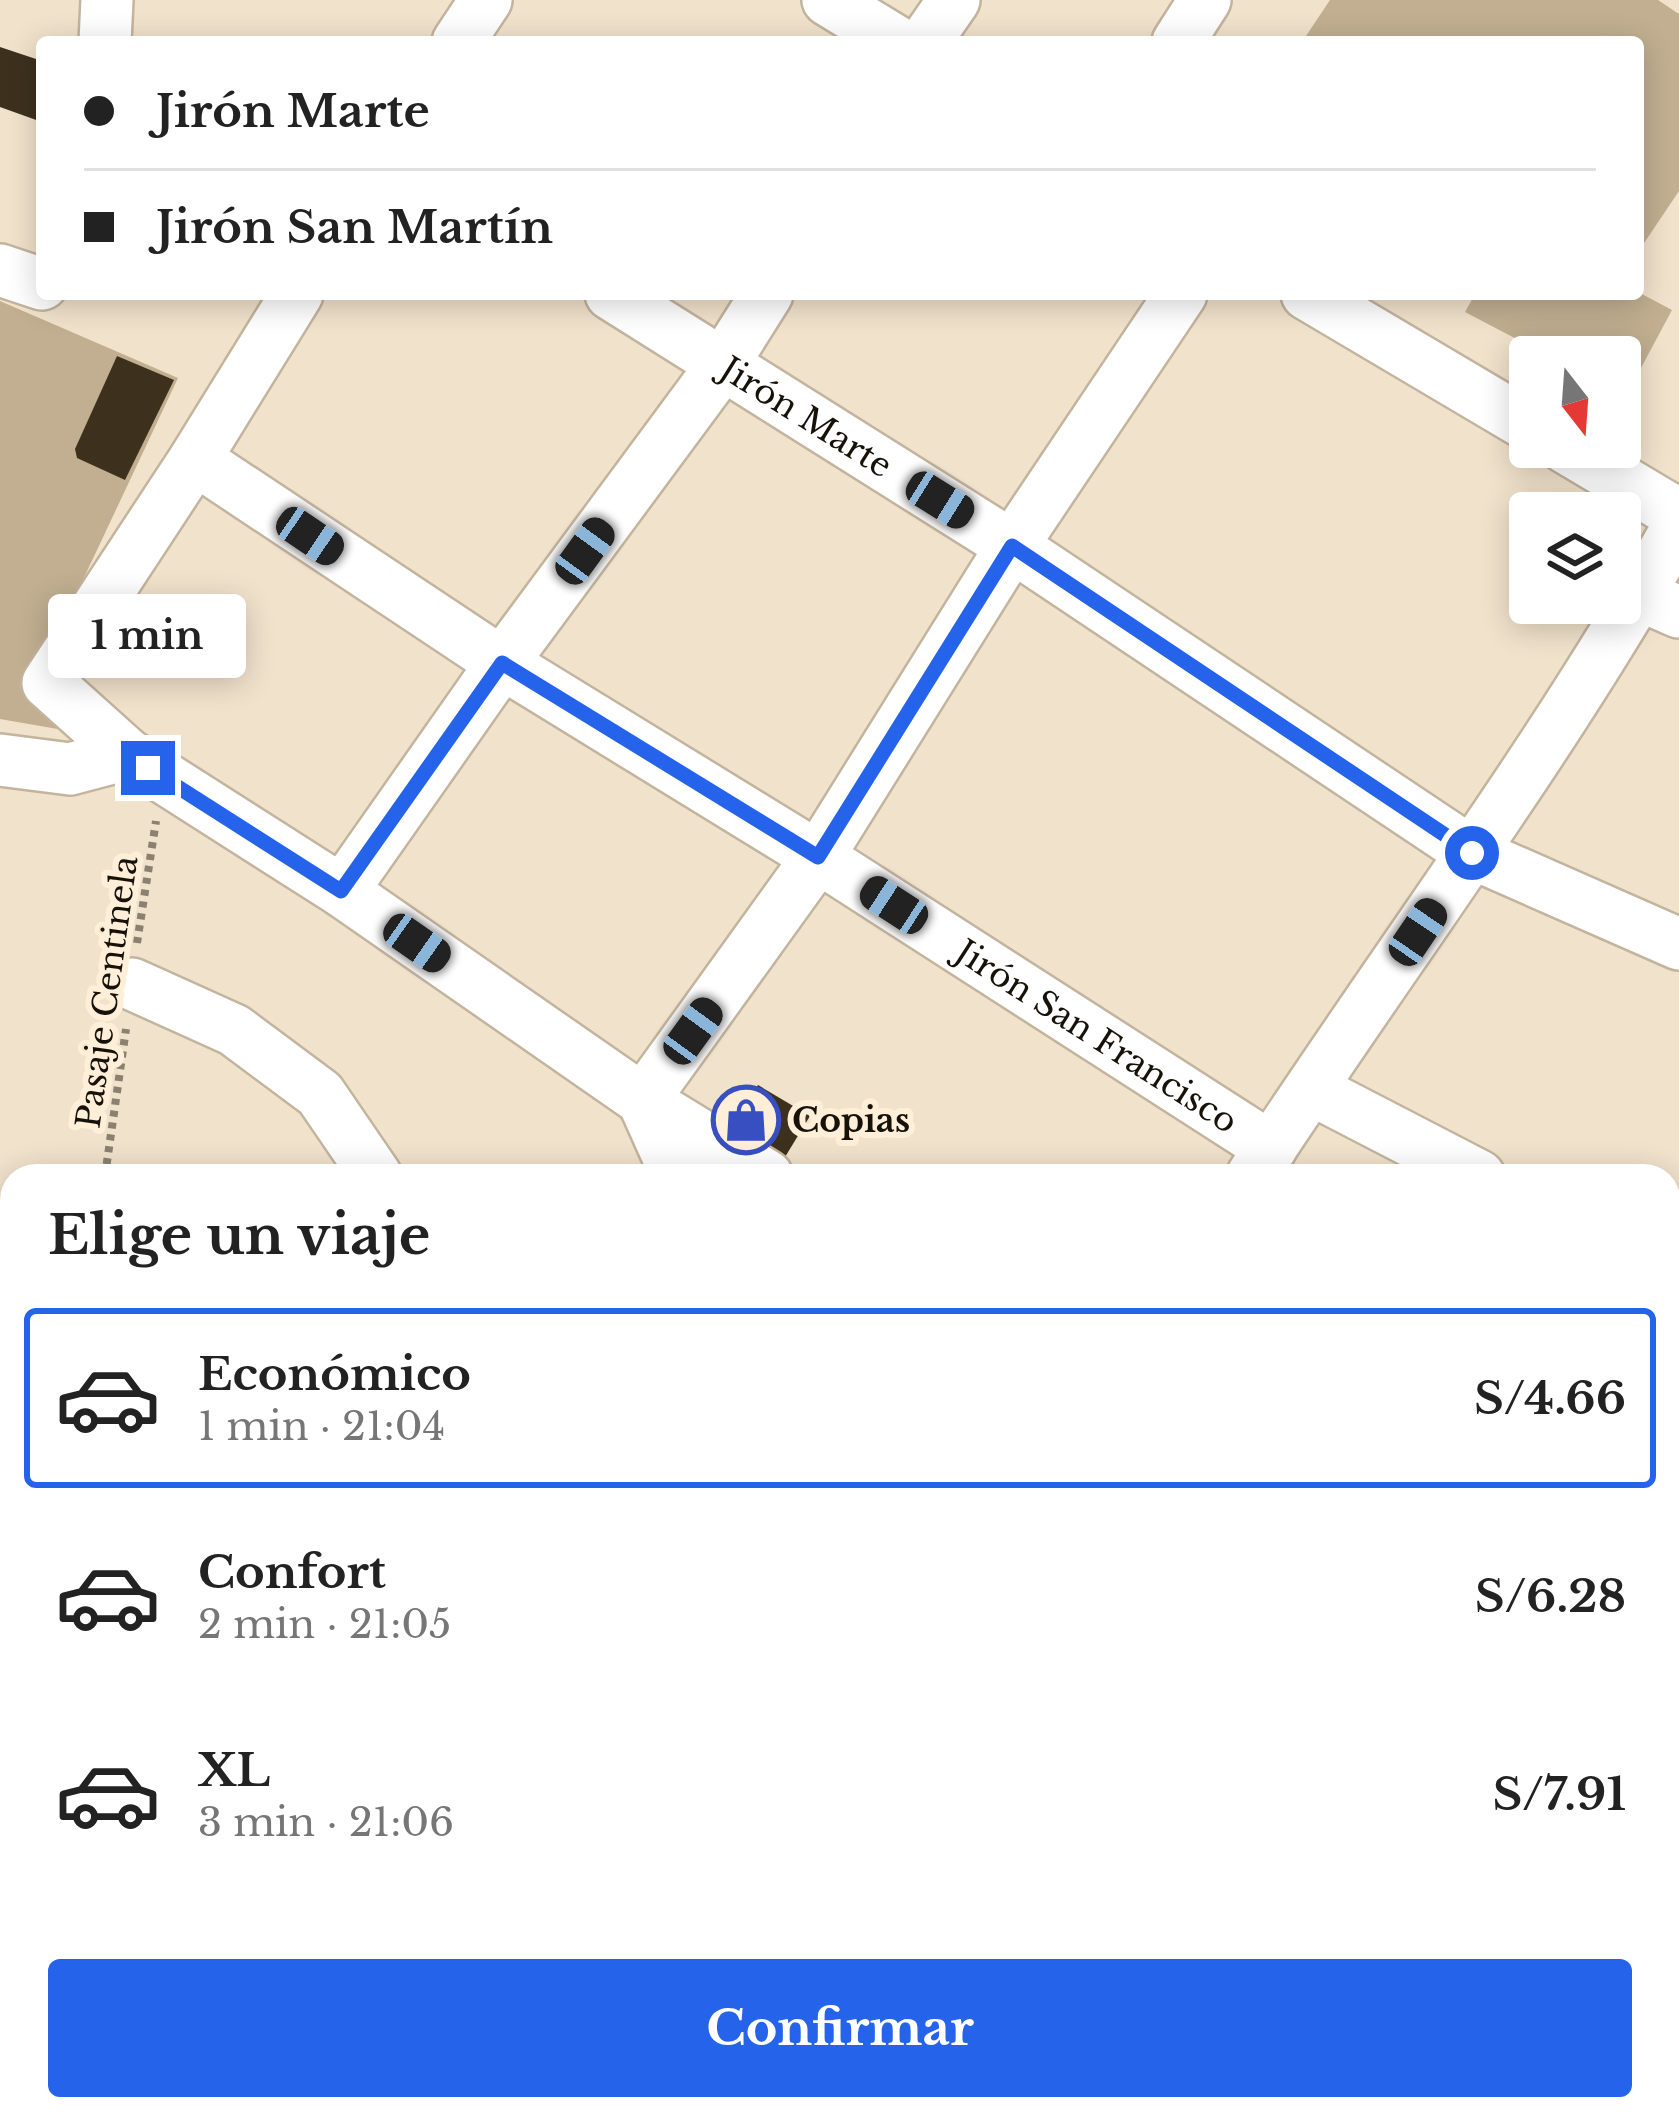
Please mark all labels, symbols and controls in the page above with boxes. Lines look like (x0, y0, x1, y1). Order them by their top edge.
text: Jirón Marte (156, 83, 430, 139)
text: Jirón San Martín (156, 199, 553, 255)
north arrow (1509, 336, 1641, 468)
map controls (1509, 336, 1641, 624)
street label: Jirón Marte (710, 346, 900, 486)
car (900, 466, 980, 534)
button: layers (1509, 492, 1641, 624)
car (270, 501, 350, 571)
car (549, 511, 621, 591)
callout: 1 min (49, 594, 247, 678)
text: 1 min (91, 611, 203, 660)
route end (121, 741, 175, 795)
route start (1445, 826, 1499, 880)
street label: Pasaje Centinela (68, 852, 147, 1131)
car (854, 870, 934, 940)
car (1383, 892, 1453, 972)
car (377, 908, 457, 978)
street label: Jirón San Francisco (945, 929, 1246, 1142)
car (657, 991, 729, 1071)
shop icon: Copias (711, 1085, 781, 1155)
place label: Copias (792, 1100, 910, 1141)
text: Elige un viaje (48, 1202, 430, 1269)
icon: car (54, 1344, 162, 1452)
text: Económico (198, 1346, 471, 1402)
text: S/4.66 (1474, 1370, 1626, 1426)
text: 1 min · 21:04 (198, 1402, 445, 1451)
icon: car (54, 1542, 162, 1650)
text: Confort (198, 1544, 386, 1600)
text: S/6.28 (1475, 1568, 1626, 1624)
text: 2 min · 21:05 (198, 1600, 451, 1649)
icon: car (54, 1740, 162, 1848)
text: XL (198, 1742, 270, 1798)
text: S/7.91 (1492, 1766, 1626, 1822)
text: 3 min · 21:06 (198, 1798, 454, 1847)
button: Confirmar (48, 1959, 1632, 2097)

